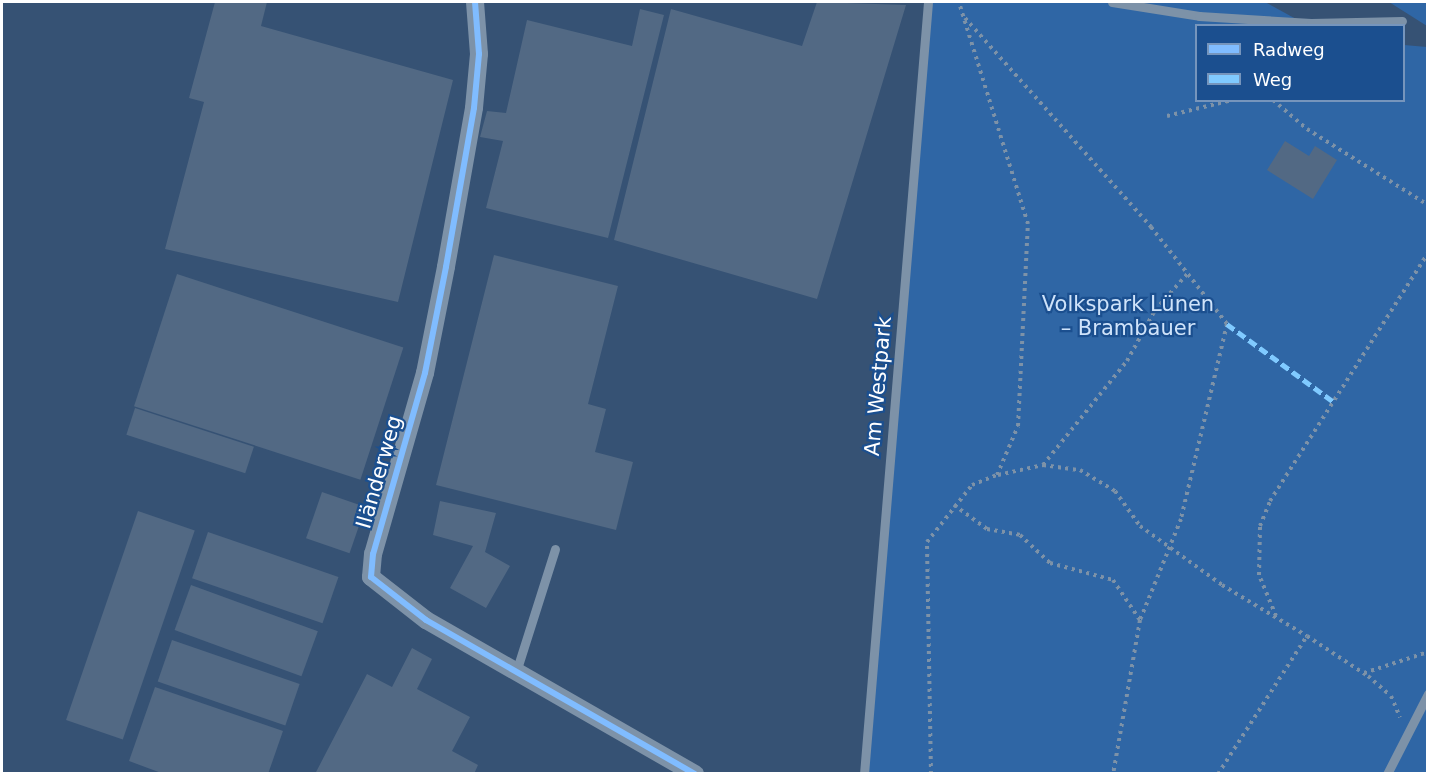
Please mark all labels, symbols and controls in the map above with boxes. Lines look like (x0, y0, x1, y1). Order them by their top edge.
legend (1195, 24, 1405, 102)
text: Radweg (1253, 39, 1325, 60)
text: Weg (1253, 69, 1292, 90)
park label: Volkspark Lünen – Brambauer (1042, 291, 1214, 341)
street label: Am Westpark (859, 315, 897, 457)
street label: Iländerweg (351, 413, 407, 531)

